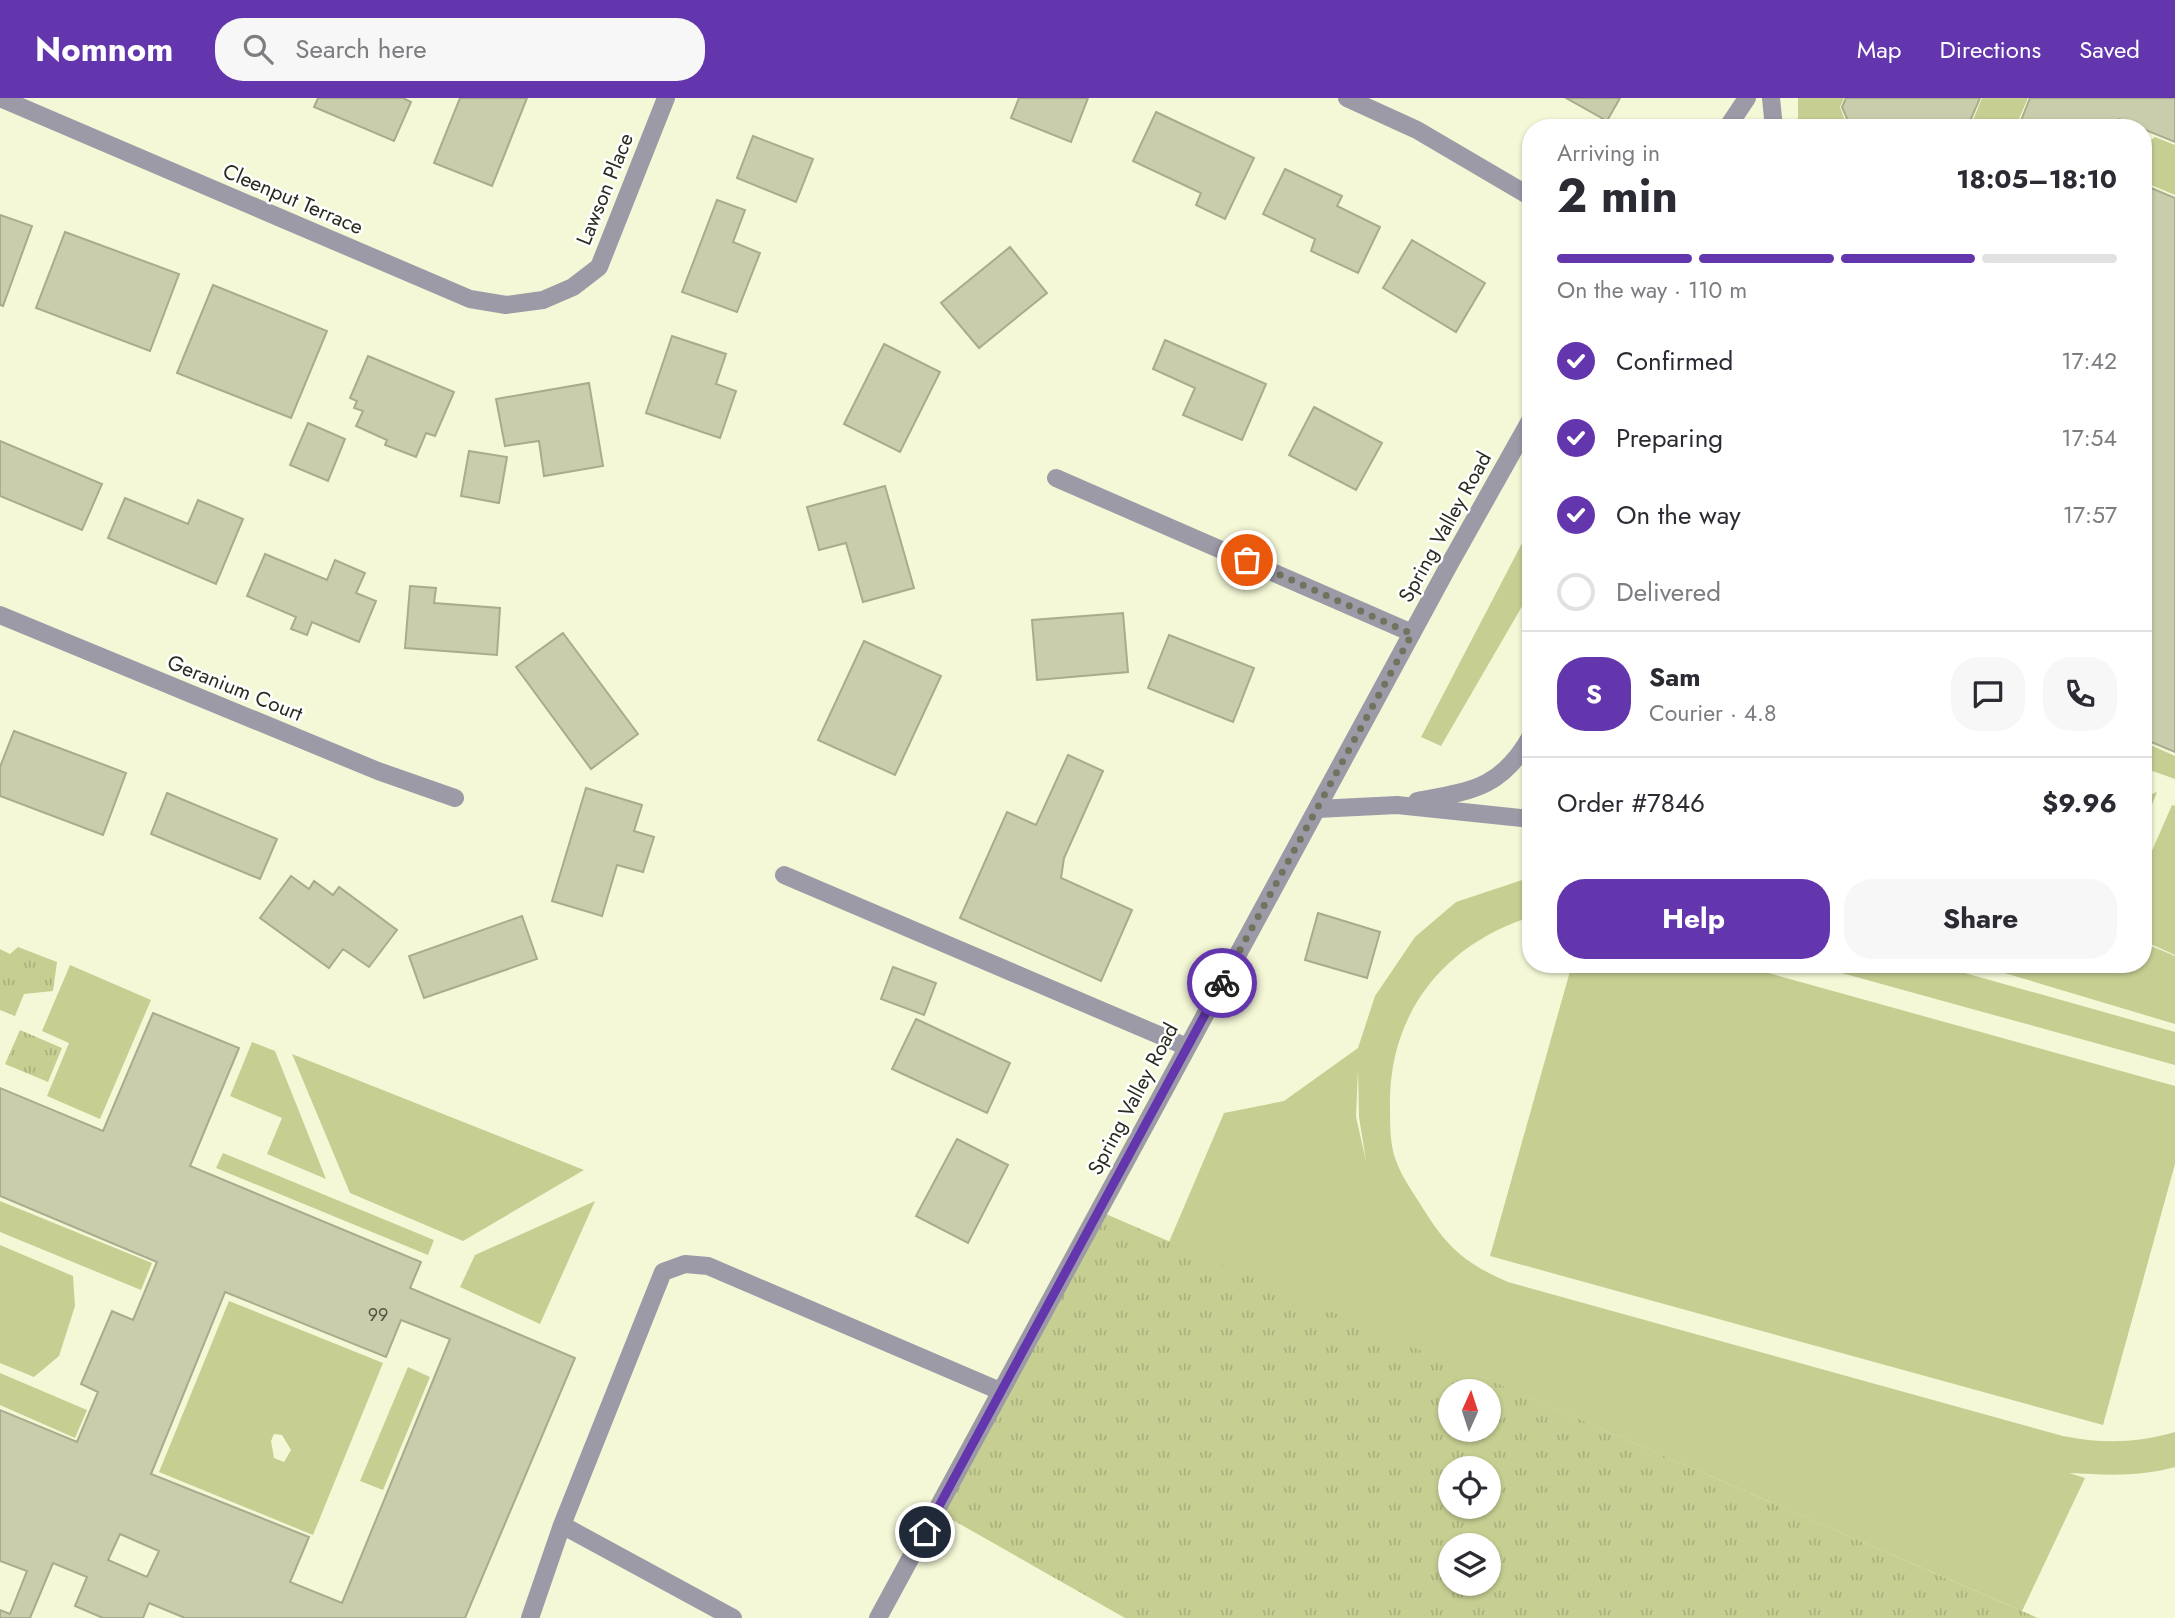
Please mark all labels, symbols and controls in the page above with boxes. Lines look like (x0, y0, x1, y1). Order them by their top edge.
search box (215, 18, 705, 81)
text: Nomnom (35, 26, 173, 73)
icon: search (239, 30, 277, 68)
text: Search here (295, 30, 427, 68)
text: Map (1857, 32, 1902, 67)
text: Directions (1940, 32, 2041, 67)
text: Saved (2079, 32, 2140, 67)
street label: Lawson Place (569, 128, 641, 249)
text: Arriving in (1557, 136, 1660, 170)
street label: Cleenput Terrace (218, 156, 368, 242)
text: 18:05–18:10 (1956, 160, 2117, 198)
text: 2 min (1557, 163, 1678, 229)
text: On the way · 110 m (1557, 273, 1747, 307)
icon: check (1557, 342, 1595, 380)
text: Confirmed (1616, 342, 1733, 380)
text: 17:42 (2061, 344, 2117, 378)
icon: check (1557, 419, 1595, 457)
text: Preparing (1616, 419, 1723, 457)
text: 17:54 (2061, 421, 2117, 455)
street label: Spring Valley Road (1391, 446, 1499, 608)
icon: check (1557, 496, 1595, 534)
text: On the way (1616, 496, 1741, 534)
text: 17:57 (2063, 498, 2117, 532)
pin (1217, 530, 1277, 590)
icon: bag (1228, 541, 1266, 579)
text: Delivered (1616, 573, 1721, 611)
street label: Geranium Court (163, 647, 307, 729)
button: chat (1951, 657, 2025, 731)
button: phone (2043, 657, 2117, 731)
text: Sam (1649, 658, 1701, 696)
text: S (1586, 675, 1602, 713)
text: Courier · 4.8 (1649, 696, 1777, 730)
text: Order #7846 (1557, 784, 1705, 822)
text: $9.96 (2042, 784, 2117, 822)
button: Help (1557, 879, 1830, 959)
button: Share (1844, 879, 2117, 959)
courier (1187, 948, 1257, 1018)
icon: bike (1203, 964, 1241, 1002)
street label: Spring Valley Road (1080, 1018, 1186, 1180)
house number: 99 (368, 1302, 388, 1328)
north arrow (1438, 1379, 1502, 1442)
map controls (1438, 1379, 1501, 1596)
button: locate (1438, 1456, 1501, 1519)
pin (895, 1502, 955, 1562)
icon: home (906, 1513, 944, 1551)
button: layers (1438, 1533, 1501, 1596)

